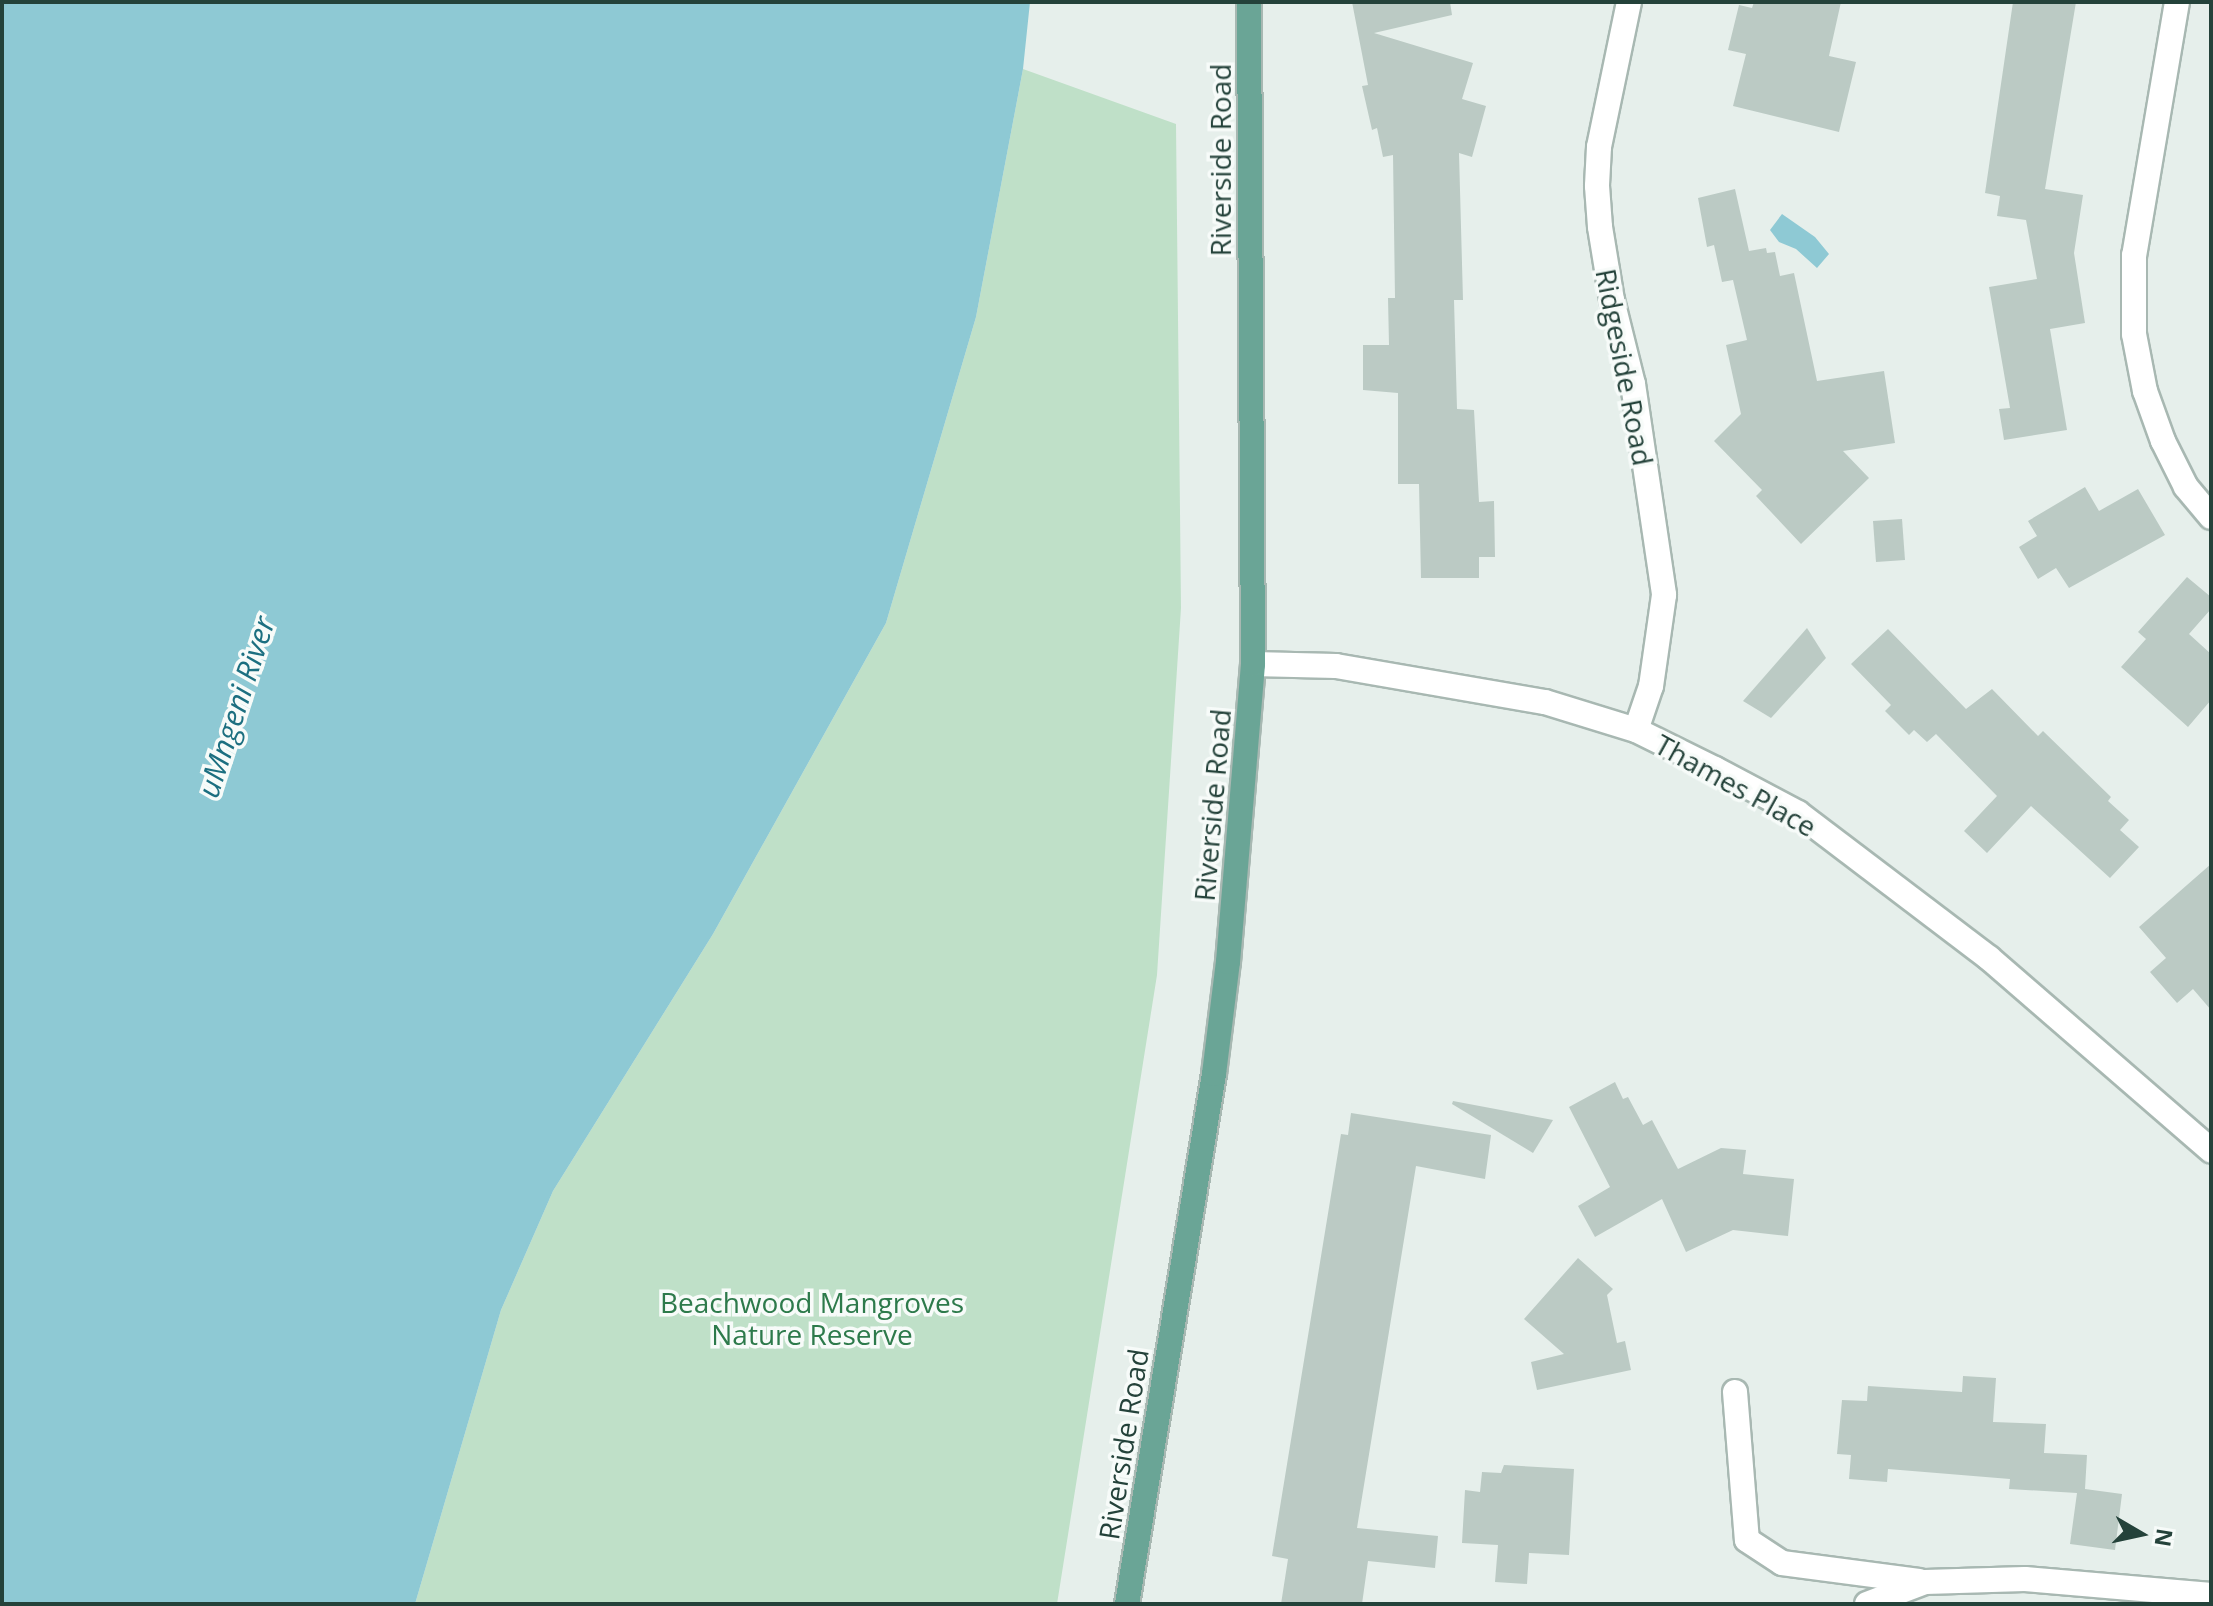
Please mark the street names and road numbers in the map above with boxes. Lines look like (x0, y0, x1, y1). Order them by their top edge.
street label: Riverside Road (1203, 64, 1237, 256)
street label: Ridgeside Road (1589, 266, 1661, 468)
street label: Riverside Road (1187, 707, 1237, 903)
street label: Thames Place (1650, 727, 1822, 843)
street label: Riverside Road (1091, 1346, 1155, 1542)

